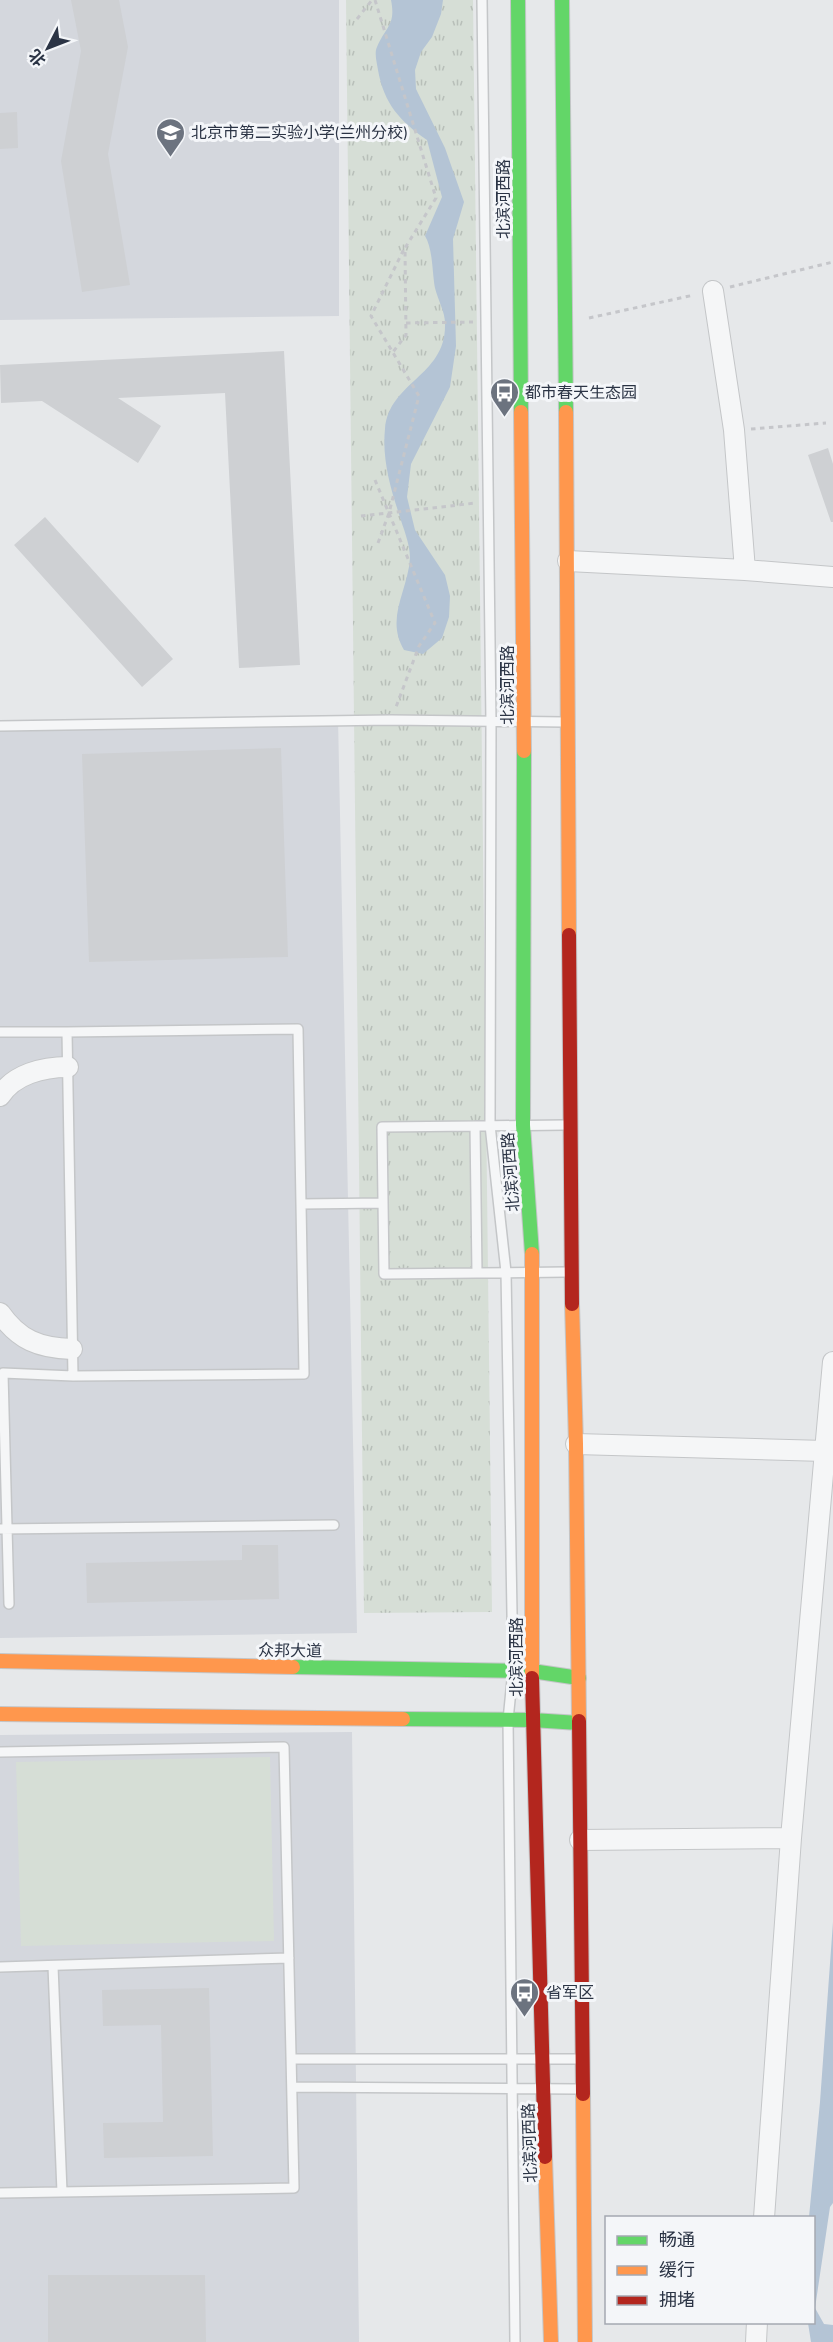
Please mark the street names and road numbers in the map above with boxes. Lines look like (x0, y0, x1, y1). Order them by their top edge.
street label: 北滨河西路 (491, 159, 515, 239)
street label: 北滨河西路 (495, 645, 519, 725)
street label: 北滨河西路 (495, 1131, 525, 1213)
street label: 北滨河西路 (504, 1617, 528, 1697)
street label: 众邦大道 (258, 1637, 322, 1663)
street label: 北滨河西路 (516, 2103, 542, 2183)

